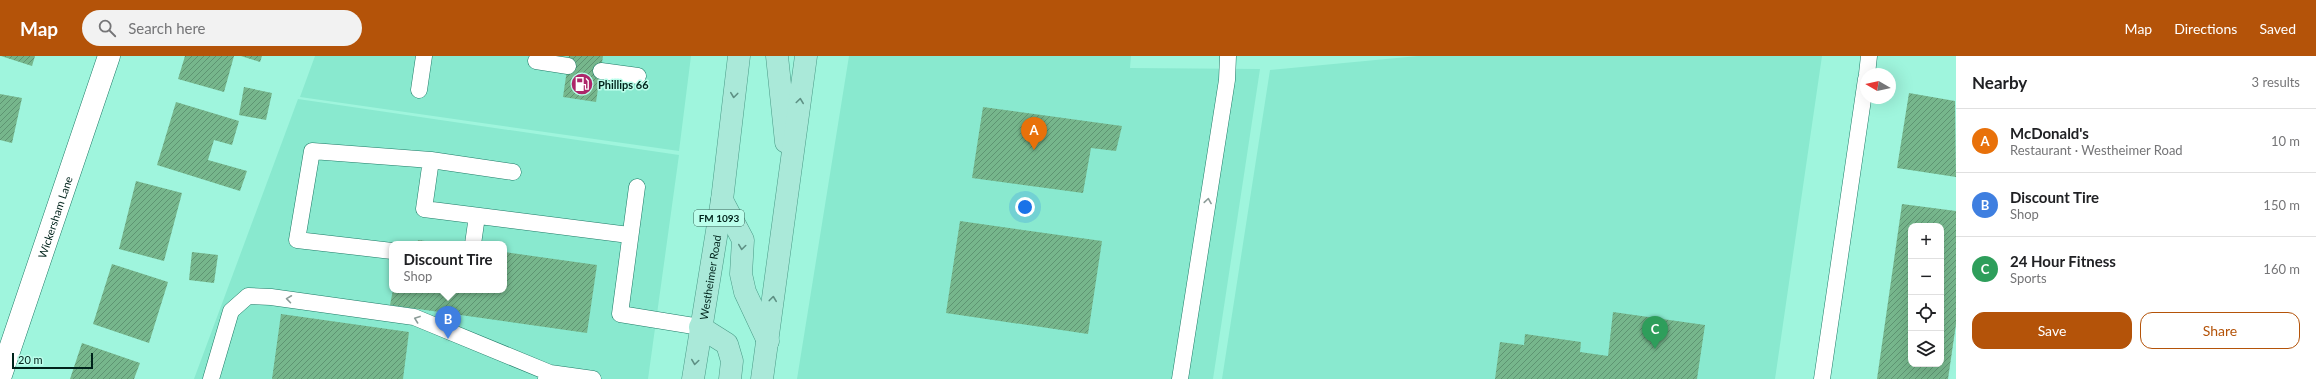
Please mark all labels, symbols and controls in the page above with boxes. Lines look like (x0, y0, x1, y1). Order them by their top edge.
search box (82, 10, 362, 46)
text: Map (20, 17, 58, 40)
icon: search (96, 17, 118, 39)
text: Search here (128, 19, 206, 37)
text: Map (2125, 20, 2152, 37)
text: Directions (2174, 20, 2237, 37)
text: Saved (2259, 20, 2296, 37)
north arrow (1860, 68, 1896, 104)
fuel station icon: Phillips 66 (569, 71, 595, 97)
text: Nearby (1972, 72, 2027, 93)
text: 3 results (2252, 74, 2300, 90)
place label: Phillips 66 (598, 78, 649, 91)
one-way arrow (730, 92, 739, 98)
one-way arrow (795, 98, 804, 104)
pin: A (1021, 117, 1047, 150)
text: McDonald's (2010, 124, 2089, 142)
text: A (1980, 133, 1990, 149)
text: 10 m (2271, 133, 2300, 149)
text: Restaurant · Westheimer Road (2010, 142, 2183, 158)
street label: Wickersham Lane (35, 174, 74, 260)
text: Discount Tire (2010, 188, 2099, 206)
your location (1015, 197, 1035, 217)
text: B (1981, 197, 1989, 213)
text: 150 m (2263, 197, 2300, 213)
one-way arrow (1203, 198, 1212, 204)
text: Shop (2010, 206, 2039, 222)
road number: FM 1093 (694, 210, 744, 226)
map controls (1908, 223, 1944, 367)
button: + (1908, 223, 1944, 259)
street label: Westheimer Road (696, 234, 723, 321)
popup (389, 241, 507, 293)
one-way arrow (738, 244, 747, 250)
text: Discount Tire (403, 250, 493, 268)
text: 24 Hour Fitness (2010, 252, 2116, 270)
button: − (1908, 259, 1944, 295)
text: C (1981, 261, 1989, 277)
text: 160 m (2263, 261, 2300, 277)
text: Shop (403, 268, 432, 284)
text: Sports (2010, 270, 2047, 286)
one-way arrow (286, 295, 292, 304)
button: locate (1908, 295, 1944, 331)
one-way arrow (768, 296, 777, 302)
pin: B (435, 306, 461, 339)
button: Save (1972, 312, 2132, 349)
button: Share (2140, 312, 2300, 349)
one-way arrow (414, 315, 421, 323)
pin: C (1642, 316, 1668, 349)
button: layers (1908, 331, 1944, 367)
scale bar (12, 351, 93, 370)
text: 20 m (18, 353, 43, 366)
one-way arrow (691, 359, 700, 365)

